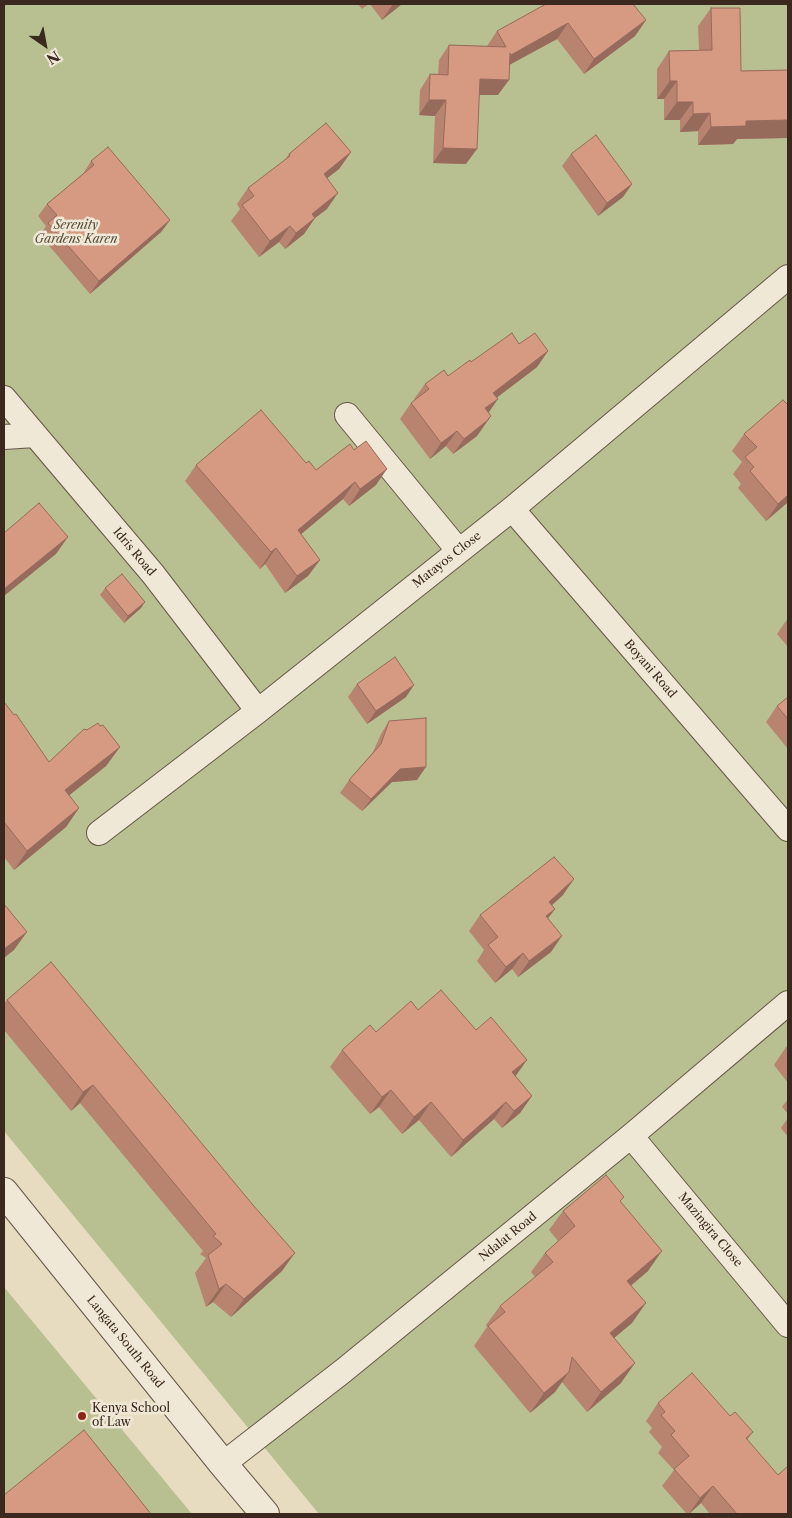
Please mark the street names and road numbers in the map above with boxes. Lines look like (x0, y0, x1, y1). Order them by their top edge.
street label: Idris Road (110, 525, 158, 579)
street label: Matayos Close (410, 529, 484, 591)
street label: Boyani Road (621, 637, 679, 701)
street label: Mazingira Close (675, 1190, 745, 1270)
street label: Ndalat Road (476, 1209, 540, 1265)
street label: Langata South Road (83, 1293, 167, 1391)

